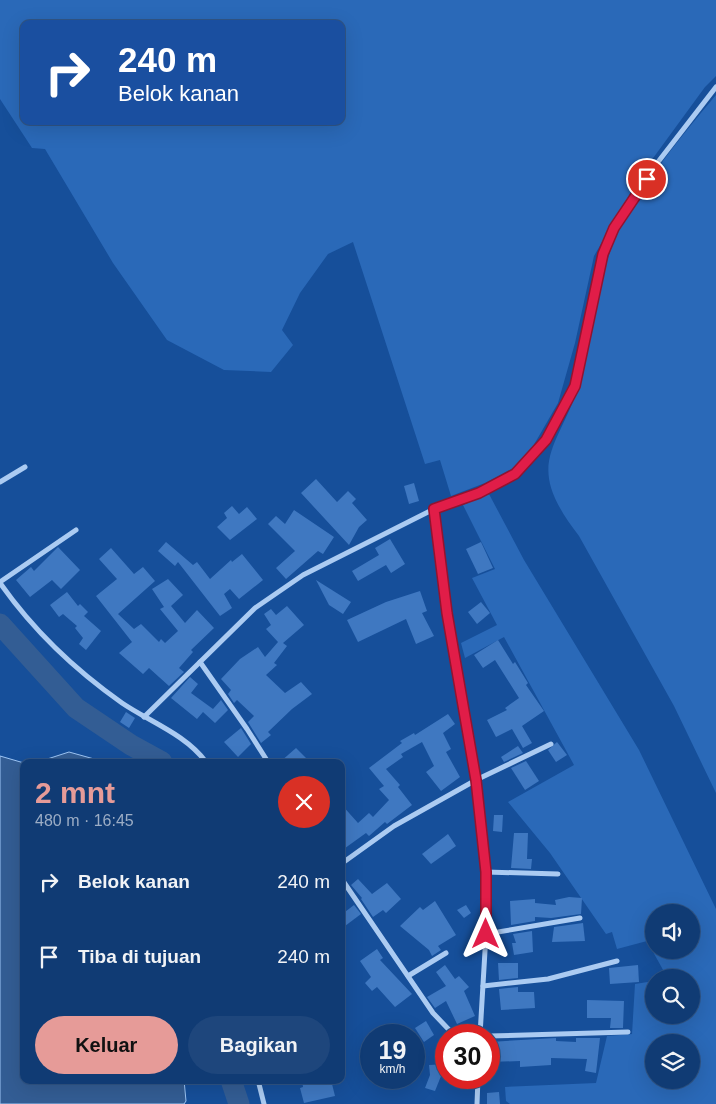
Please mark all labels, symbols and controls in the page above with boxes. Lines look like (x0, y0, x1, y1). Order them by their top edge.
icon: right (35, 40, 100, 105)
text: 240 m (118, 40, 217, 79)
text: Belok kanan (118, 81, 239, 106)
pin (626, 158, 668, 200)
icon: arrive (633, 165, 661, 193)
text: 2 mnt (35, 776, 115, 809)
button: close (278, 776, 330, 828)
text: 480 m · 16:45 (35, 812, 134, 829)
icon: right (35, 868, 63, 896)
text: Belok kanan (78, 871, 190, 892)
text: 240 m (277, 871, 330, 892)
map controls (645, 904, 700, 1089)
button: sound (645, 904, 700, 959)
position arrow (459, 907, 511, 959)
icon: arrive (35, 943, 63, 971)
text: Tiba di tujuan (78, 946, 201, 967)
text: 240 m (277, 946, 330, 967)
button: search (645, 969, 700, 1024)
button: Keluar (35, 1016, 178, 1074)
button: Bagikan (188, 1016, 330, 1074)
speed limit sign: 30 (435, 1024, 500, 1089)
button: layers (645, 1034, 700, 1089)
text: 19 (379, 1036, 406, 1064)
text: km/h (379, 1062, 406, 1076)

